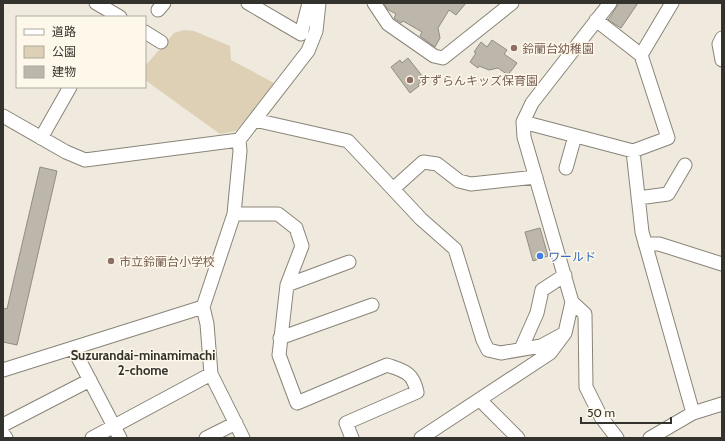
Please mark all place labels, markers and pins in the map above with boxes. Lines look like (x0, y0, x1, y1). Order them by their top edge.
place label: 鈴蘭台幼稚園 (522, 41, 594, 56)
marker: 鈴蘭台幼稚園 (509, 43, 519, 53)
place label: すずらんキッズ保育園 (418, 73, 538, 88)
marker: すずらんキッズ保育園 (405, 75, 415, 85)
place label: ワールド (548, 249, 596, 264)
marker: ワールド (535, 251, 545, 261)
place label: 市立鈴蘭台小学校 (119, 254, 215, 269)
marker: 市立鈴蘭台小学校 (106, 256, 116, 266)

